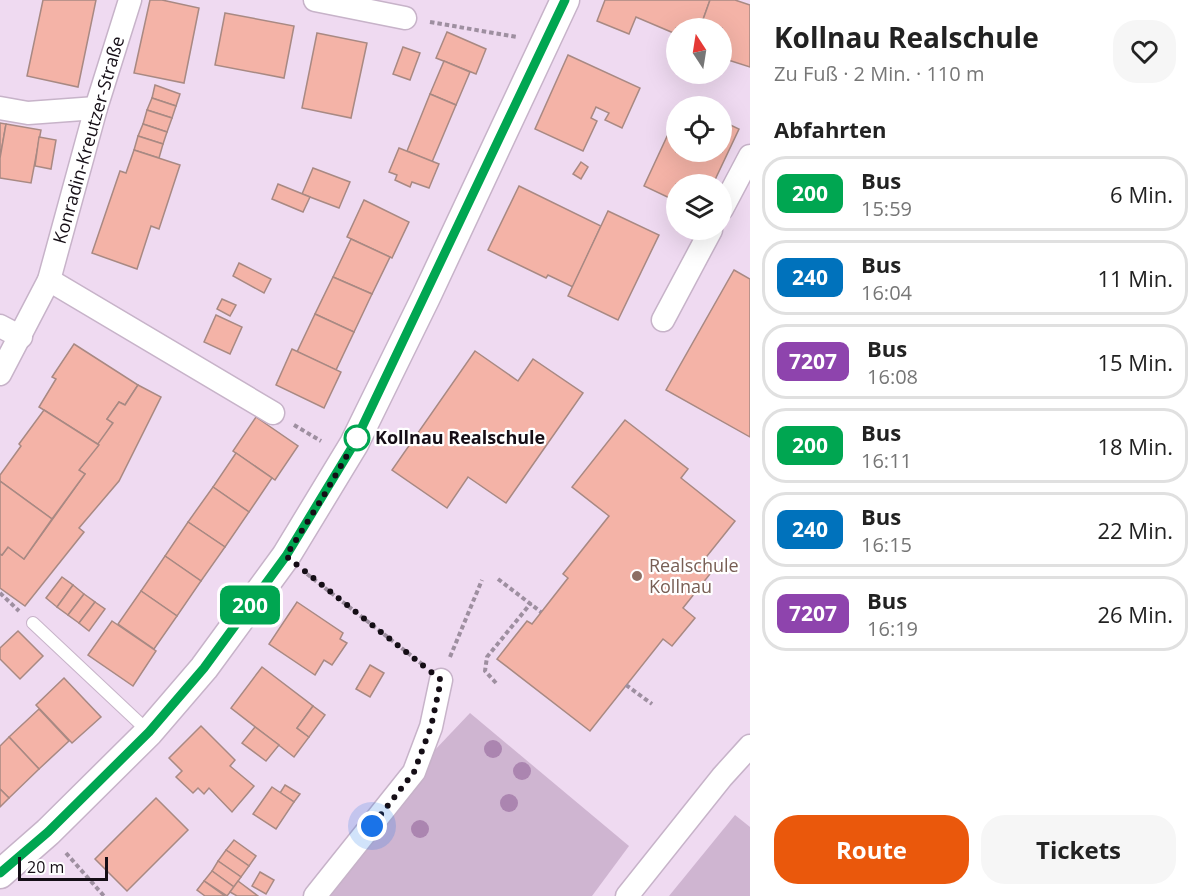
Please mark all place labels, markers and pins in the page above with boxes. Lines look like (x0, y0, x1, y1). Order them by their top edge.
marker: Kollnau Realschule (344, 425, 370, 451)
place label: Kollnau Realschule (375, 425, 545, 449)
place label: Realschule Kollnau (649, 553, 739, 598)
marker: Realschule Kollnau (630, 569, 644, 583)

